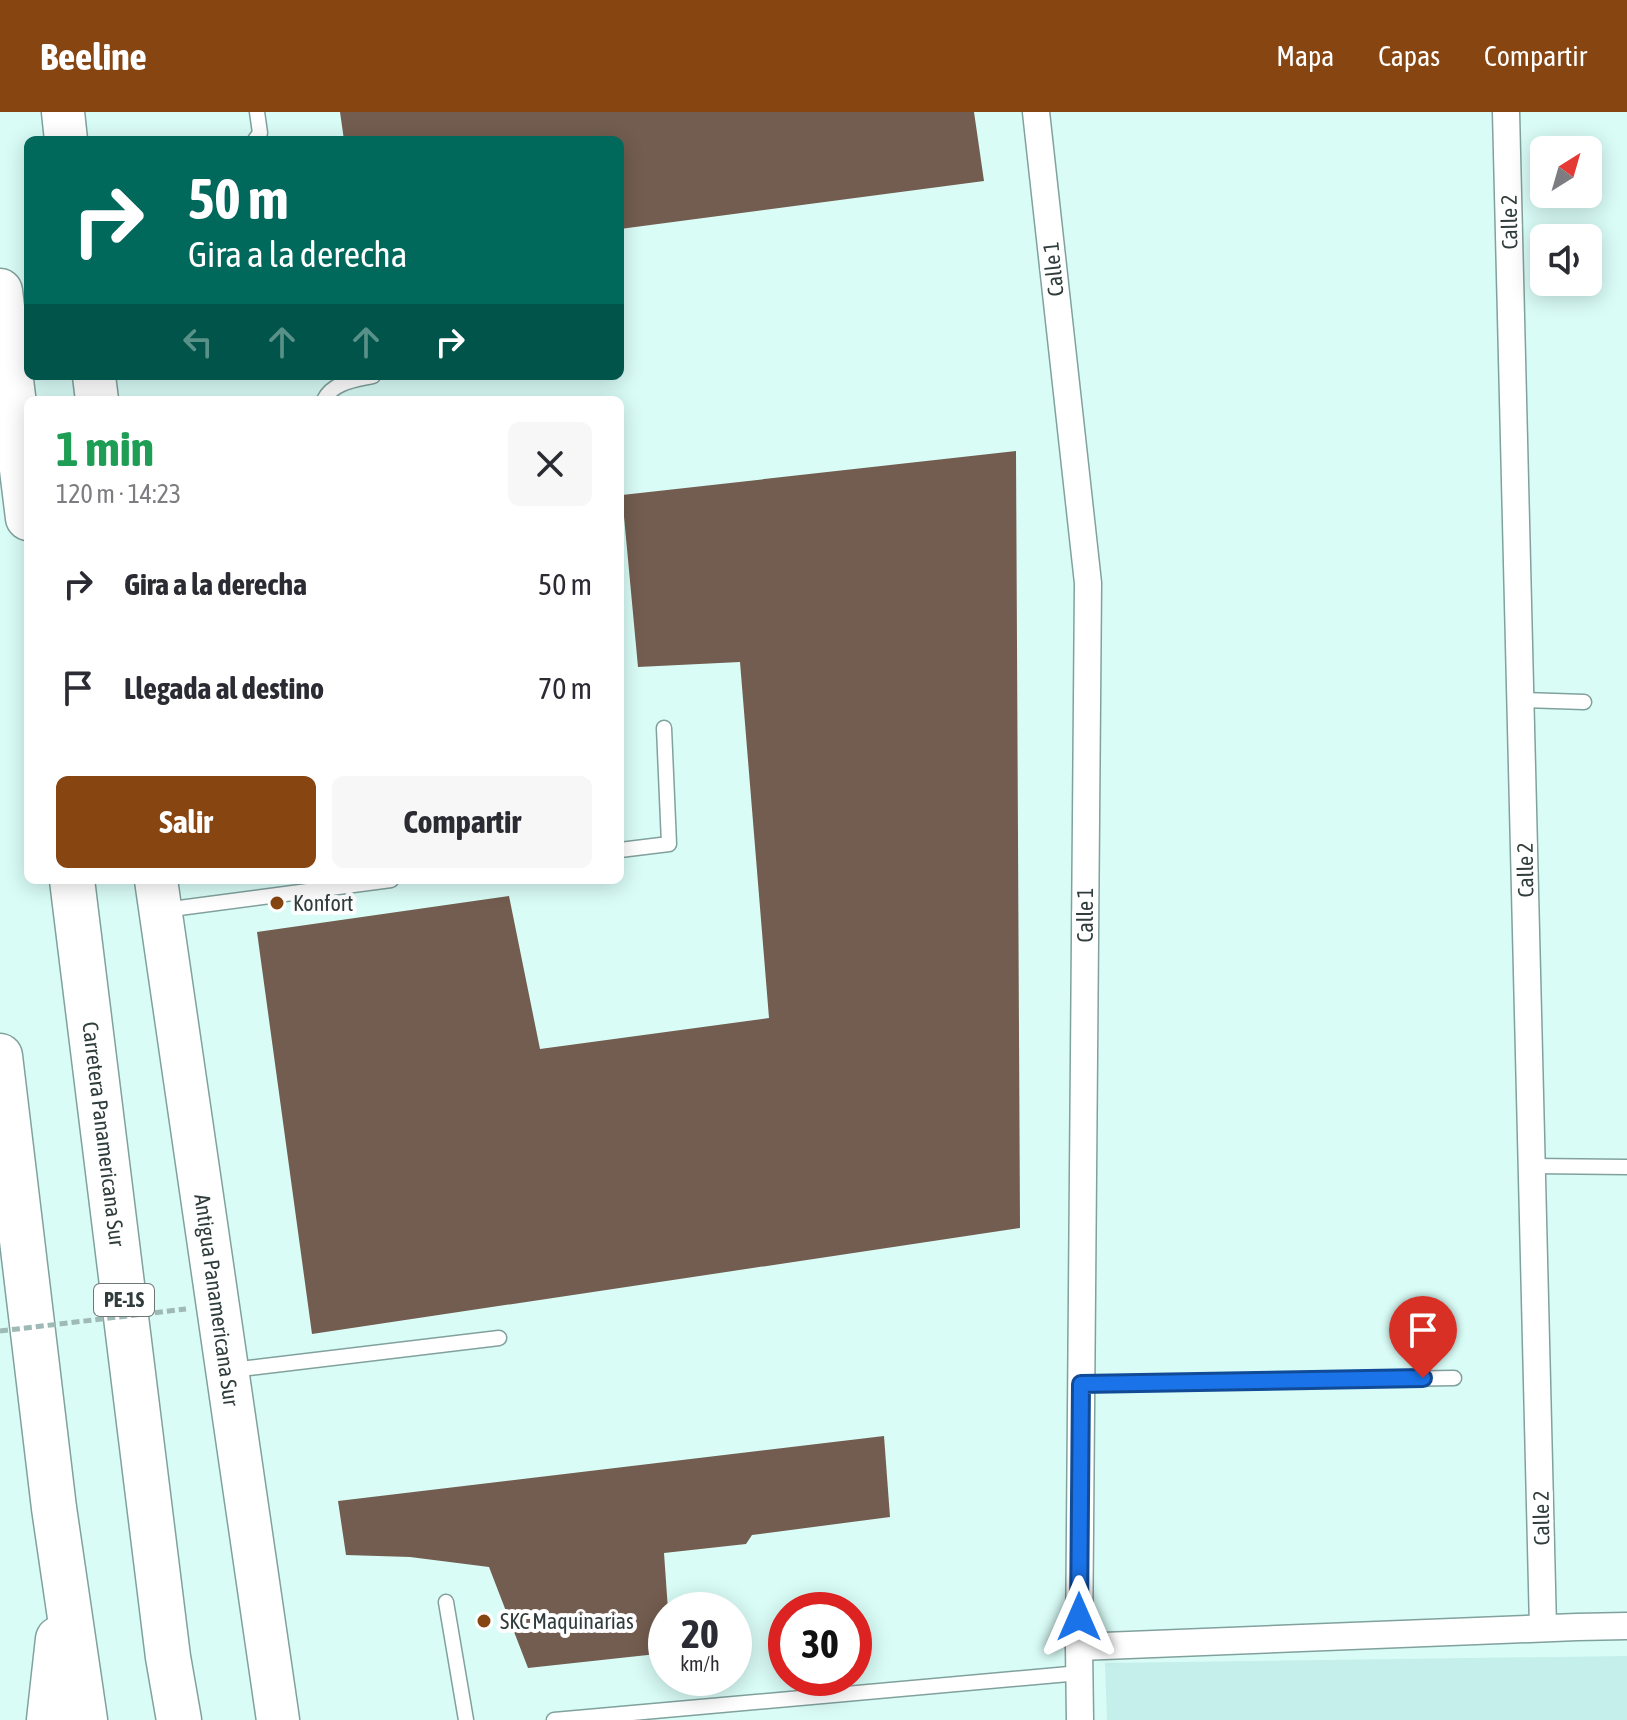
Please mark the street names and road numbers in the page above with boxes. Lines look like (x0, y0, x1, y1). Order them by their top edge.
street label: Calle 2 (1496, 194, 1522, 250)
street label: Calle 1 (1037, 240, 1069, 298)
street label: Calle 2 (1512, 842, 1538, 898)
street label: Calle 1 (1072, 888, 1098, 942)
street label: Carretera Panamericana Sur (77, 1020, 131, 1248)
street label: Antigua Panamericana Sur (189, 1192, 245, 1408)
road number: PE-1S (94, 1284, 154, 1316)
street label: Calle 2 (1528, 1490, 1554, 1546)

